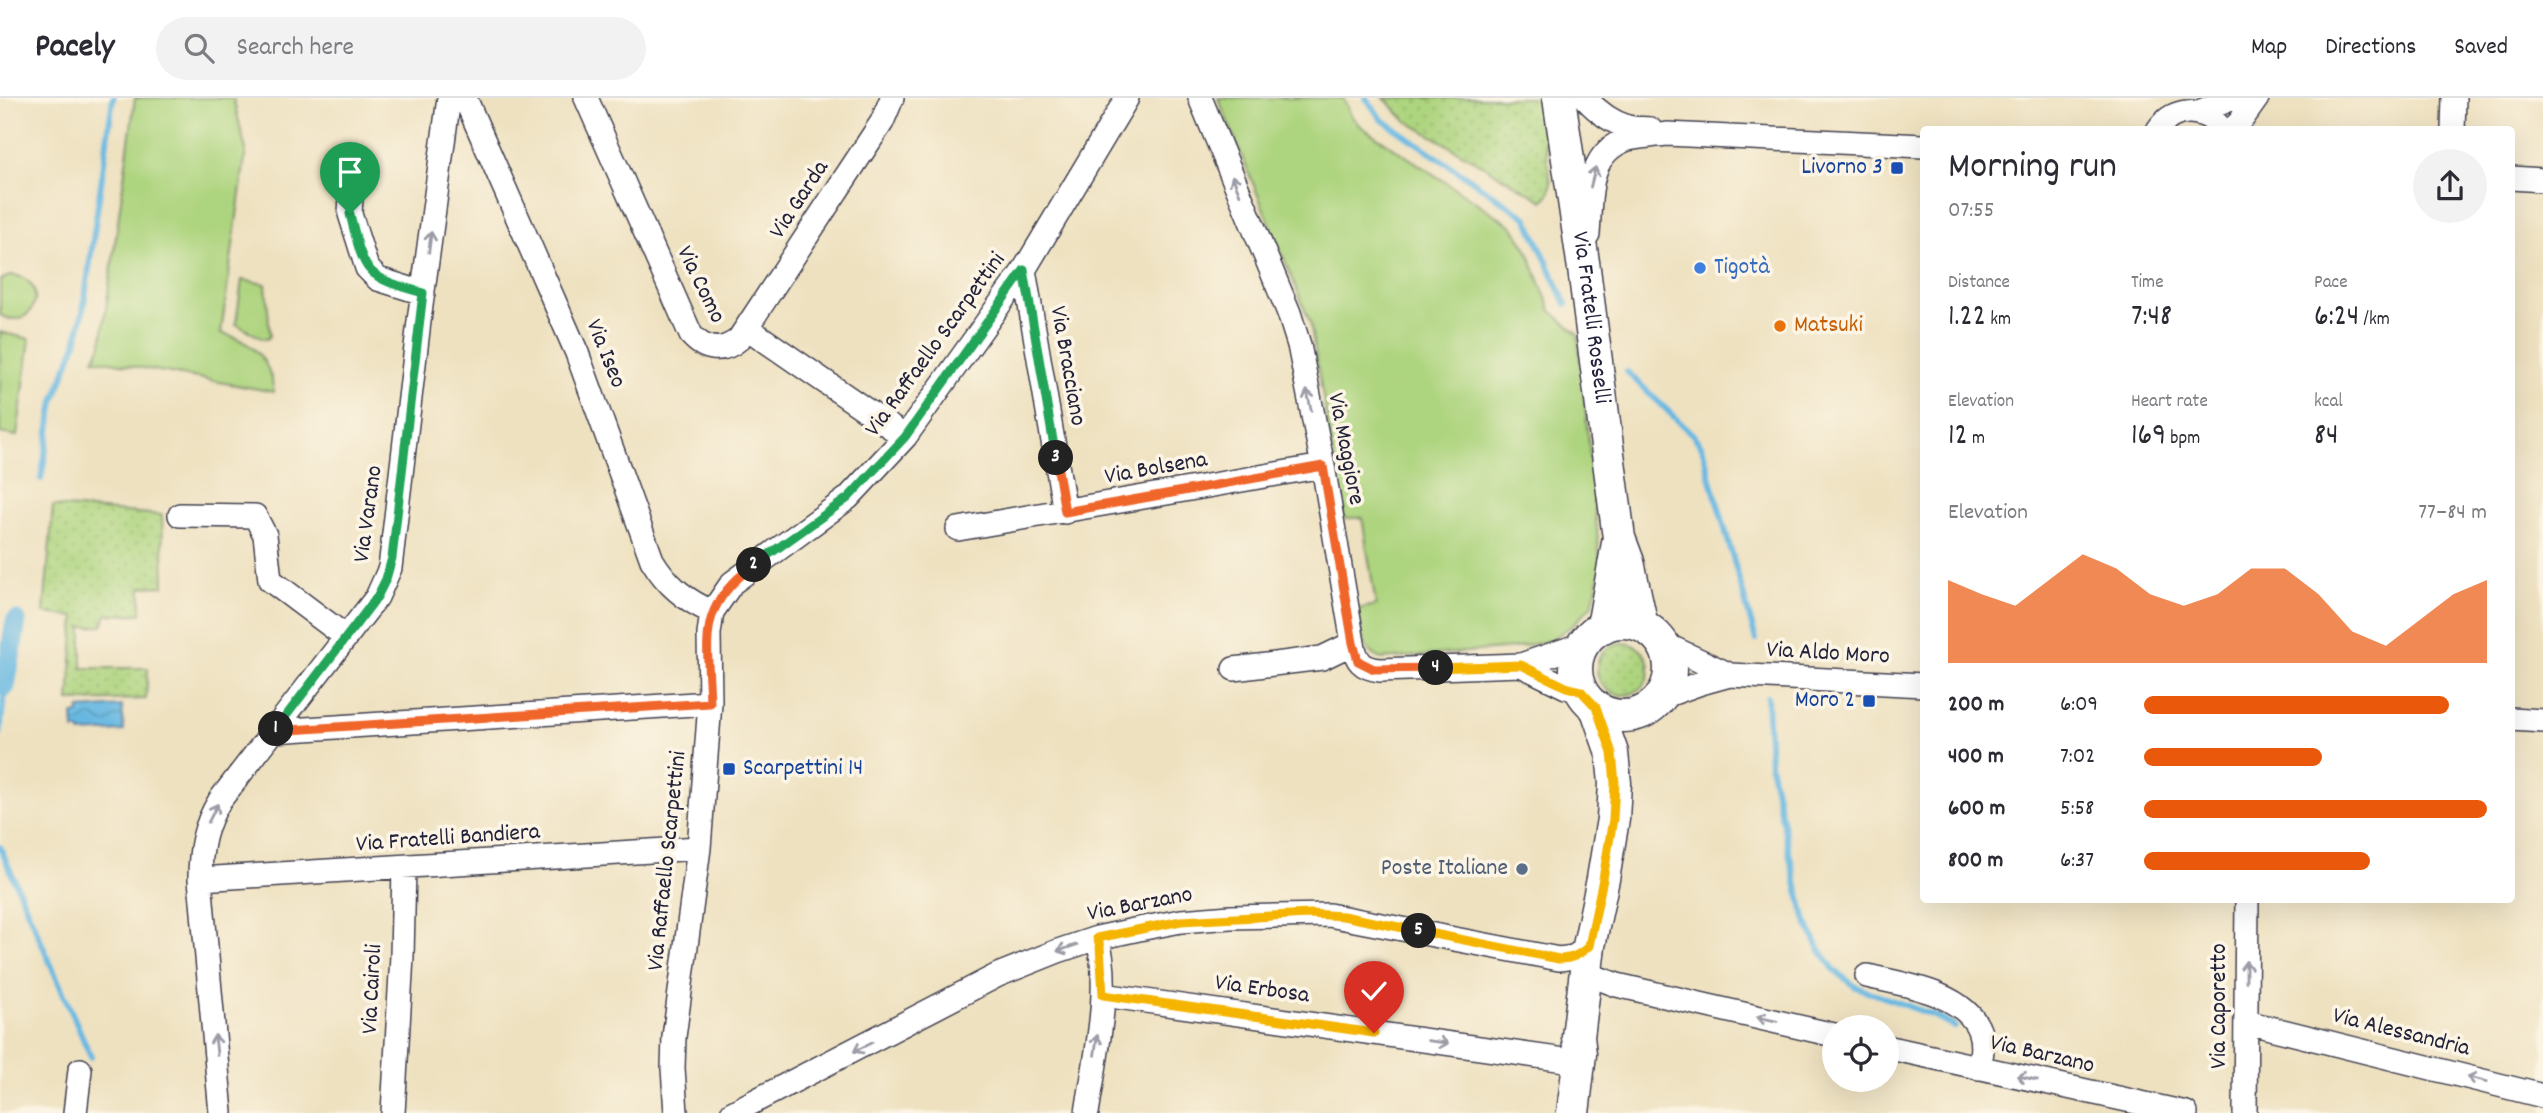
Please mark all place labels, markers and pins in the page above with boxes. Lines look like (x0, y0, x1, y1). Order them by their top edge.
pin (320, 142, 380, 214)
place label: Livorno 3 (1801, 151, 1883, 185)
marker: Livorno 3 (1889, 160, 1905, 176)
place label: Tigotà (1714, 251, 1770, 285)
marker: Tigotà (1692, 260, 1708, 276)
place label: Matsuki (1794, 309, 1863, 343)
marker: Matsuki (1772, 318, 1788, 334)
pin: 3 (1038, 440, 1074, 476)
pin: 2 (736, 547, 772, 582)
pin: 4 (1418, 650, 1454, 686)
place label: Moro 2 (1795, 684, 1855, 718)
marker: Moro 2 (1861, 693, 1877, 709)
pin: 1 (258, 712, 294, 746)
place label: Scarpettini 14 (743, 752, 863, 786)
marker: Scarpettini 14 (721, 761, 737, 777)
place label: Poste Italiane (1381, 852, 1508, 886)
marker: Poste Italiane (1514, 861, 1530, 877)
pin: 5 (1402, 914, 1436, 948)
pin (1344, 961, 1404, 1033)

